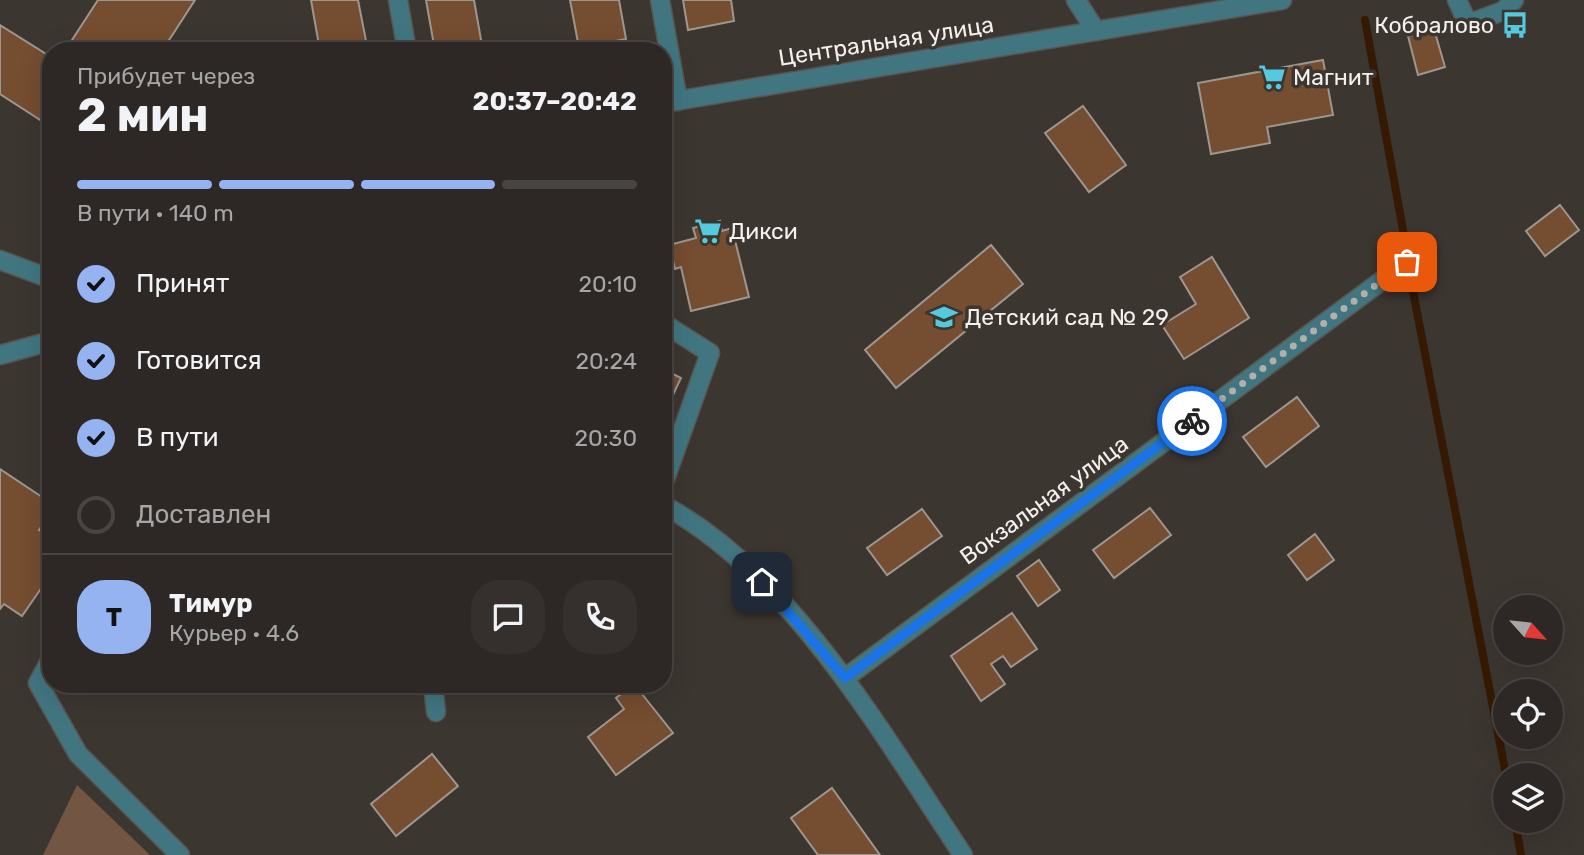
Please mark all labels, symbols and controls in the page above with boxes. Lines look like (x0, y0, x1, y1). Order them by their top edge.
street label: Центральная улица (776, 10, 996, 72)
bus stop icon: Кобралово (1500, 10, 1530, 40)
place label: Кобралово (1374, 11, 1494, 39)
text: Прибудет через (77, 62, 255, 90)
supermarket icon: Магнит (1257, 62, 1287, 92)
place label: Магнит (1293, 63, 1374, 91)
text: 20:37–20:42 (473, 86, 637, 117)
text: 2 мин (77, 88, 209, 143)
text: В пути · 140 m (77, 199, 234, 227)
supermarket icon: Дикси (693, 216, 723, 246)
place label: Дикси (729, 217, 798, 245)
pin (1377, 232, 1437, 292)
icon: bag (1388, 243, 1426, 281)
icon: check (77, 265, 115, 303)
text: Принят (136, 268, 229, 299)
text: 20:10 (579, 270, 637, 298)
school or university icon: Детский сад № 29 (929, 302, 959, 332)
place label: Детский сад № 29 (965, 303, 1169, 331)
icon: check (77, 342, 115, 380)
text: Готовится (136, 345, 262, 376)
text: 20:24 (575, 347, 637, 375)
courier (1157, 386, 1227, 456)
icon: bike (1173, 402, 1211, 440)
icon: check (77, 419, 115, 457)
text: В пути (136, 422, 219, 453)
text: 20:30 (575, 424, 637, 452)
street label: Вокзальная улица (954, 430, 1134, 570)
text: Доставлен (136, 499, 271, 530)
pin (732, 552, 792, 612)
icon: home (743, 563, 781, 601)
button: chat (471, 580, 545, 654)
button: phone (563, 580, 637, 654)
text: Тимур (169, 588, 253, 619)
north arrow (1493, 595, 1563, 665)
map controls (1493, 595, 1563, 833)
text: Т (106, 602, 122, 633)
text: Курьер · 4.6 (169, 619, 299, 647)
button: locate (1493, 679, 1563, 749)
button: layers (1493, 763, 1563, 833)

